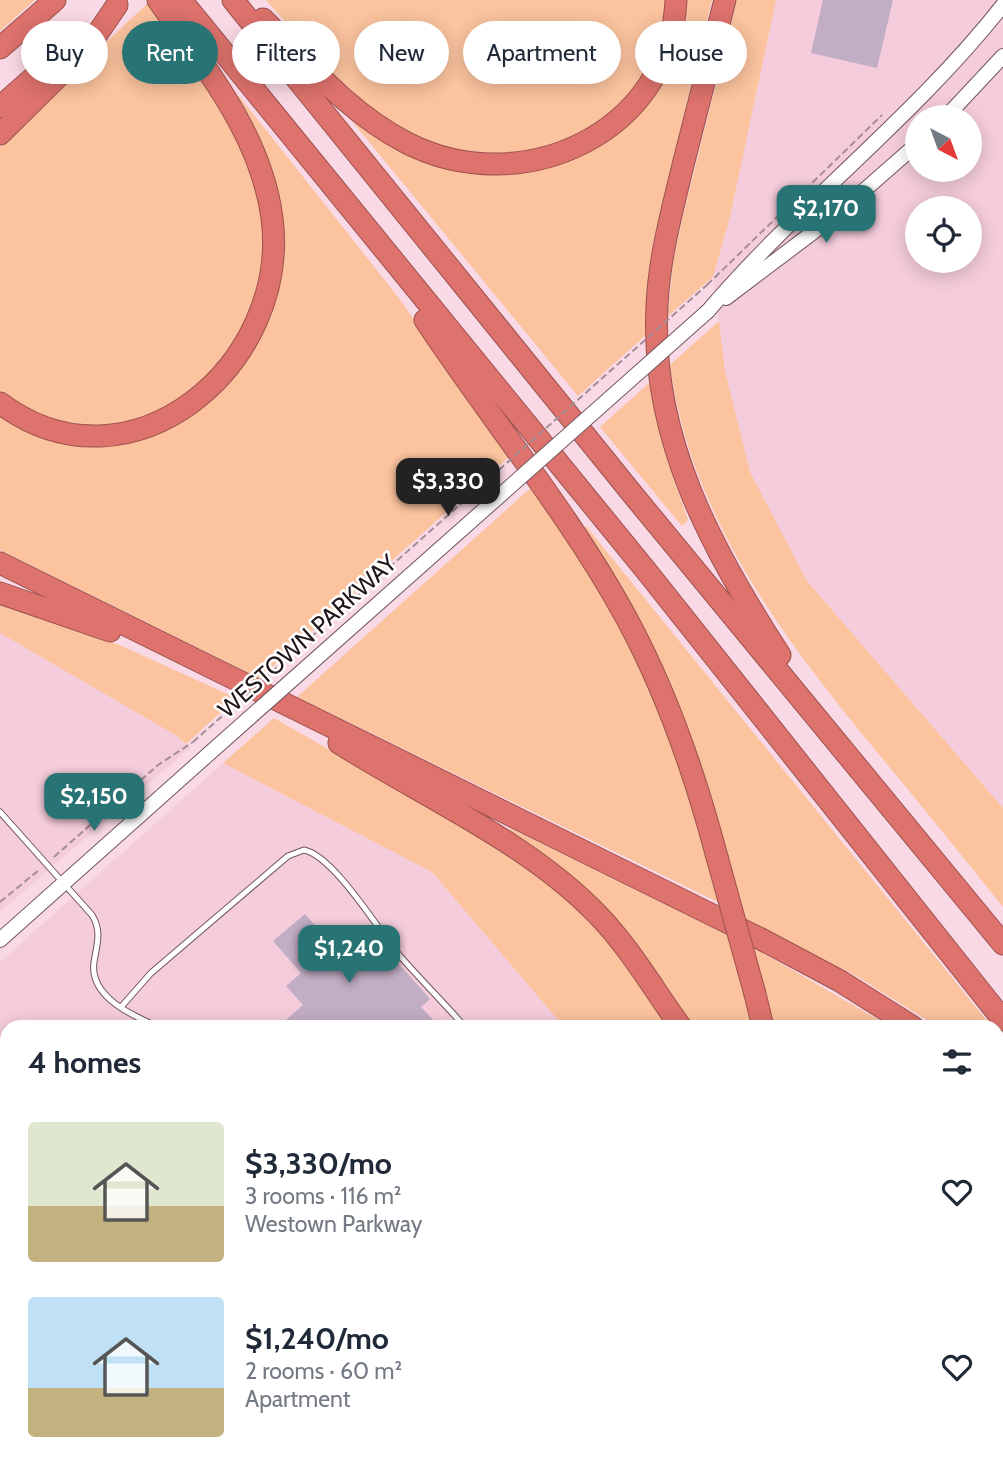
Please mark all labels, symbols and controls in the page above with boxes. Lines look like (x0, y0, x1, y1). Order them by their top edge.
chip: Buy (21, 21, 108, 84)
chip: Rent (122, 21, 218, 84)
chip: Filters (232, 21, 340, 84)
chip: New (354, 21, 449, 84)
chip: Apartment (463, 21, 621, 84)
chip: House (635, 21, 747, 84)
north arrow (905, 105, 982, 182)
map controls (905, 105, 982, 273)
pin: $2,170 (769, 186, 883, 245)
text: $2,170 (793, 194, 859, 222)
button: locate (905, 196, 982, 273)
pin: $3,330 (391, 458, 505, 518)
text: $3,330 (412, 467, 484, 495)
street label: WESTOWN PARKWAY (212, 548, 402, 724)
pin: $2,150 (37, 774, 151, 833)
text: $2,150 (60, 782, 128, 810)
pin: $1,240 (292, 926, 406, 985)
text: $1,240 (314, 934, 384, 962)
icon: filters (938, 1043, 976, 1081)
text: 4 homes (28, 1044, 141, 1081)
text: $3,330/mo (245, 1145, 392, 1182)
icon: home (84, 1150, 168, 1234)
icon: heart (938, 1173, 976, 1211)
text: 3 rooms · 116 m² (245, 1182, 401, 1210)
text: Westown Parkway (245, 1210, 422, 1238)
text: $1,240/mo (245, 1320, 389, 1357)
icon: home (84, 1325, 168, 1409)
icon: heart (938, 1348, 976, 1386)
text: 2 rooms · 60 m² (245, 1357, 402, 1385)
text: Apartment (245, 1385, 350, 1413)

